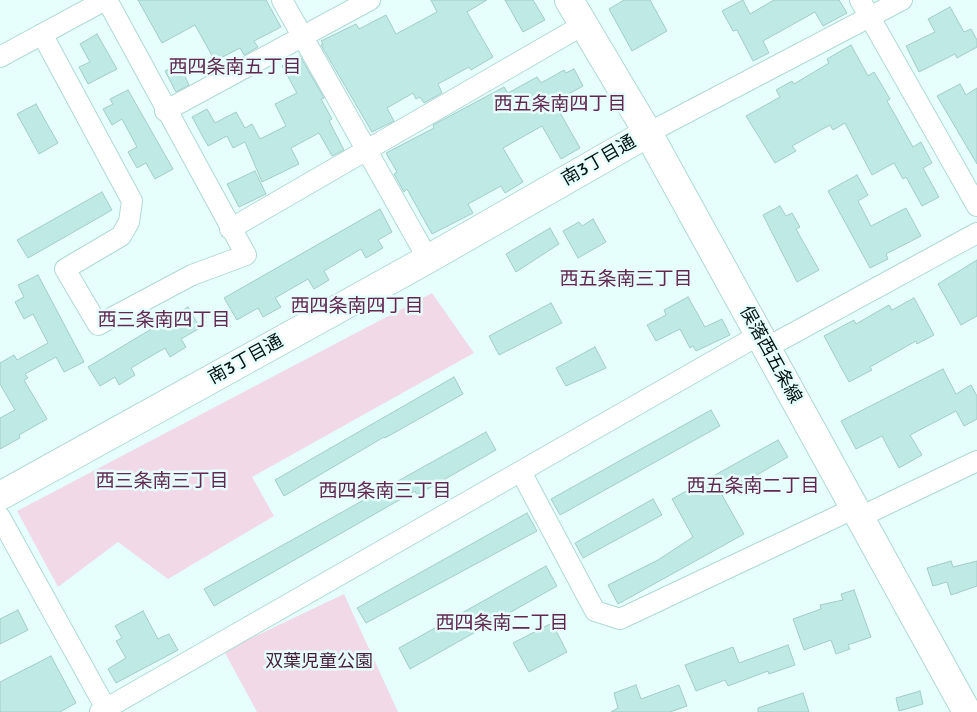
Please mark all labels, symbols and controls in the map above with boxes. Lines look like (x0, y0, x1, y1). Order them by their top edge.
district label: 西四条南五丁目 (169, 57, 301, 79)
district label: 西五条南四丁目 (494, 94, 626, 116)
street label: 南3丁目通 (558, 131, 640, 191)
district label: 西五条南三丁目 (560, 269, 692, 291)
district label: 西四条南四丁目 (291, 296, 423, 318)
street label: 俣落西五条線 (734, 303, 806, 407)
district label: 西三条南四丁目 (98, 310, 230, 332)
street label: 南3丁目通 (205, 331, 287, 389)
district label: 西三条南三丁目 (96, 471, 228, 493)
district label: 西五条南二丁目 (687, 476, 819, 498)
district label: 西四条南三丁目 (319, 481, 451, 503)
district label: 西四条南二丁目 (436, 613, 568, 635)
park label: 双葉児童公園 (265, 651, 373, 673)

